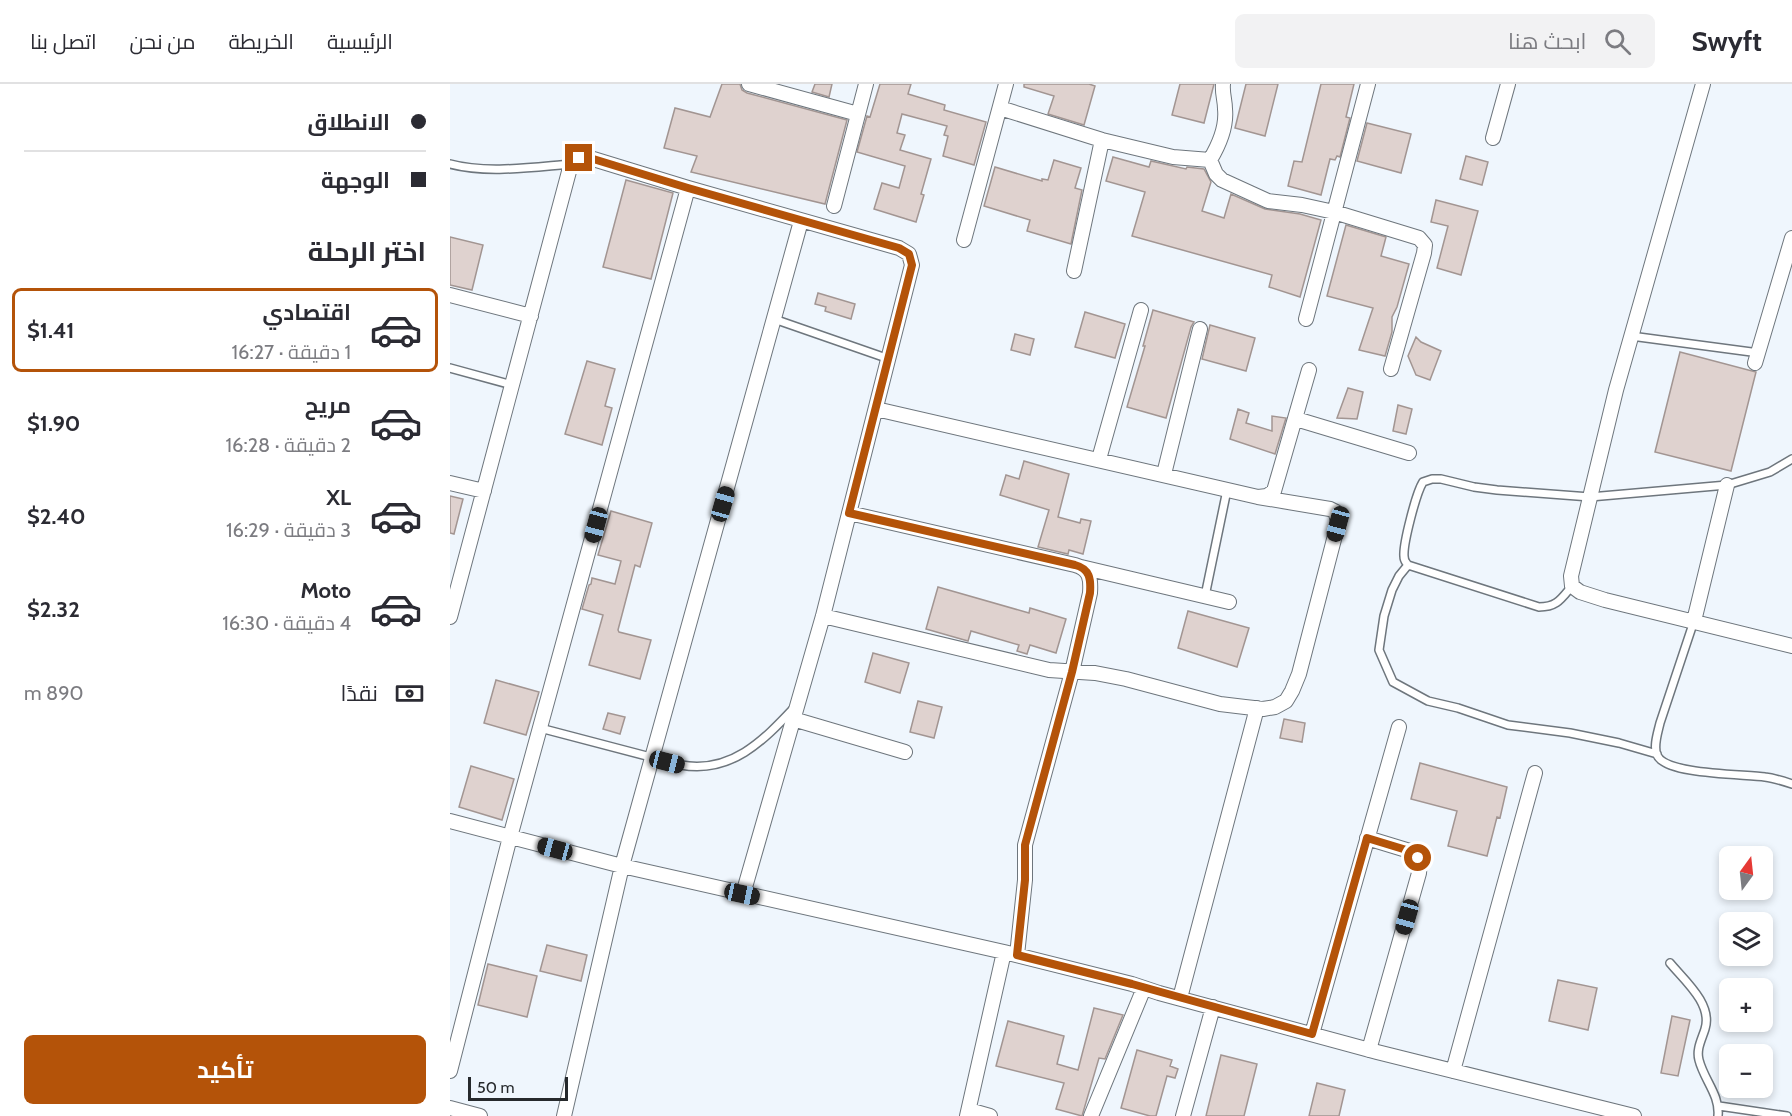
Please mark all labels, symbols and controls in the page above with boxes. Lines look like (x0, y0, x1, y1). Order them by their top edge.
search box (1235, 14, 1655, 68)
text: Swyft (1691, 24, 1762, 58)
icon: search (1601, 25, 1634, 58)
text: ابحث هنا (1508, 28, 1586, 55)
text: اتصل بنا (30, 29, 97, 54)
text: من نحن (130, 29, 195, 54)
text: الخريطة (228, 29, 294, 54)
text: الرئيسية (327, 29, 393, 54)
text: الانطلاق (307, 109, 390, 136)
route end (565, 144, 592, 171)
text: الوجهة (321, 167, 390, 194)
text: اختر الرحلة (308, 235, 426, 268)
text: اقتصادي (262, 299, 351, 326)
icon: car (369, 303, 423, 357)
text: $1.41 (27, 317, 74, 344)
text: 1 دقيقة · 16:27 (232, 340, 351, 364)
text: مريح (305, 392, 351, 419)
icon: car (369, 396, 423, 450)
text: $1.90 (27, 410, 80, 437)
text: 2 دقيقة · 16:28 (226, 433, 351, 457)
text: XL (326, 484, 351, 511)
car (709, 484, 737, 524)
icon: car (369, 489, 423, 543)
text: $2.40 (27, 503, 85, 530)
car (1325, 504, 1351, 544)
car (583, 505, 609, 545)
text: 3 دقيقة · 16:29 (226, 518, 351, 542)
text: Moto (300, 577, 351, 604)
icon: car (369, 582, 423, 636)
text: $2.32 (27, 596, 80, 623)
text: 4 دقيقة · 16:30 (222, 611, 351, 635)
icon: cash (393, 677, 426, 710)
text: نقدًا (340, 680, 378, 707)
text: 890 m (24, 681, 84, 705)
car (647, 749, 687, 775)
car (535, 836, 575, 862)
route start (1404, 844, 1431, 871)
north arrow (1719, 846, 1773, 900)
map controls (1719, 846, 1773, 1098)
car (723, 881, 761, 907)
car (1393, 897, 1421, 937)
button: layers (1719, 912, 1773, 966)
button: + (1719, 978, 1773, 1032)
button: تأكيد (24, 1035, 426, 1104)
button: − (1719, 1044, 1773, 1098)
scale bar (468, 1074, 568, 1102)
text: 50 m (477, 1078, 514, 1097)

